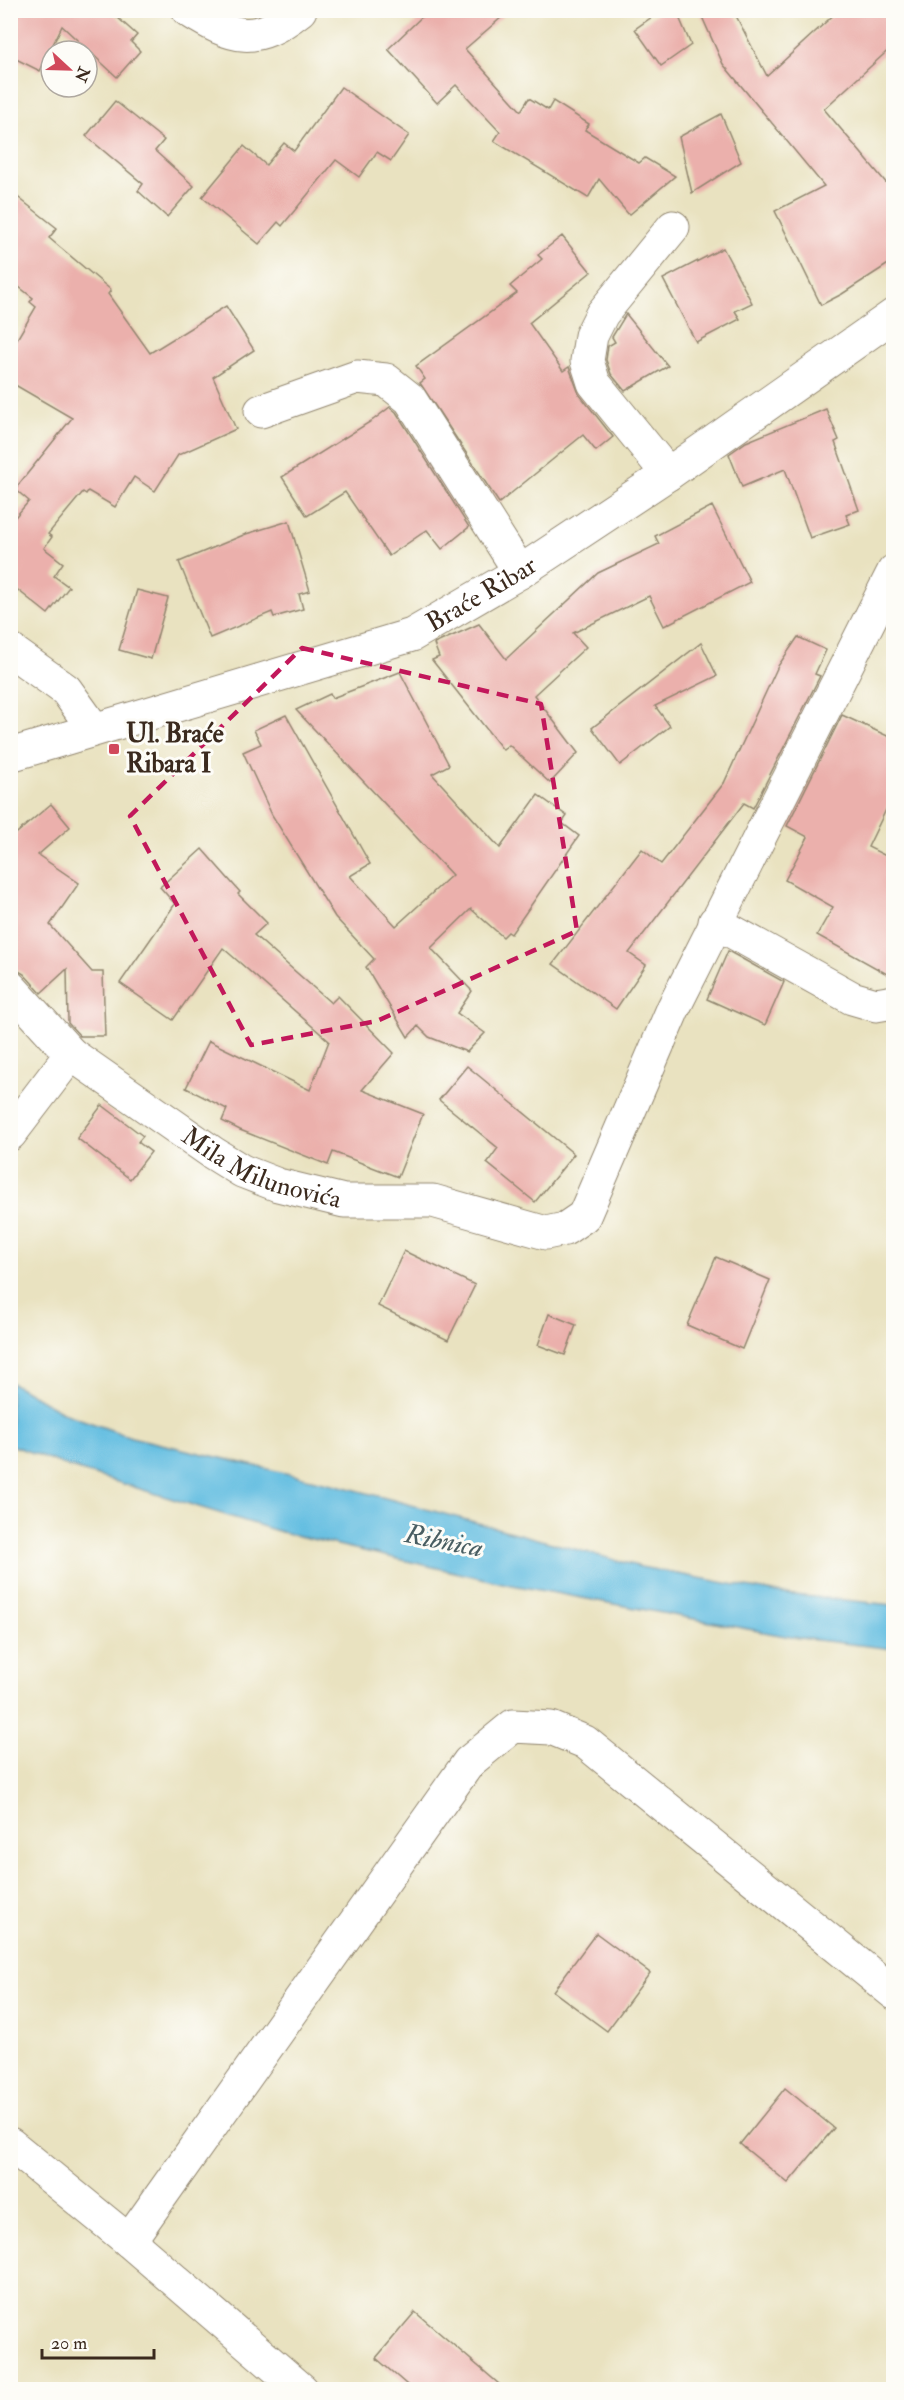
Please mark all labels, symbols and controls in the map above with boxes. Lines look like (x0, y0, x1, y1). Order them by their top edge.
north arrow (39, 39, 99, 99)
text: N (70, 63, 94, 85)
street label: Braće Ribar (420, 549, 543, 639)
place label: Ul. Braće Ribara I (126, 718, 224, 780)
marker: Ul. Braće Ribara I (107, 742, 121, 756)
street label: Mila Milunovića (175, 1120, 345, 1216)
water label: Ribnica (401, 1517, 486, 1565)
scale bar (42, 2322, 154, 2360)
text: 20 m (51, 2332, 87, 2355)

